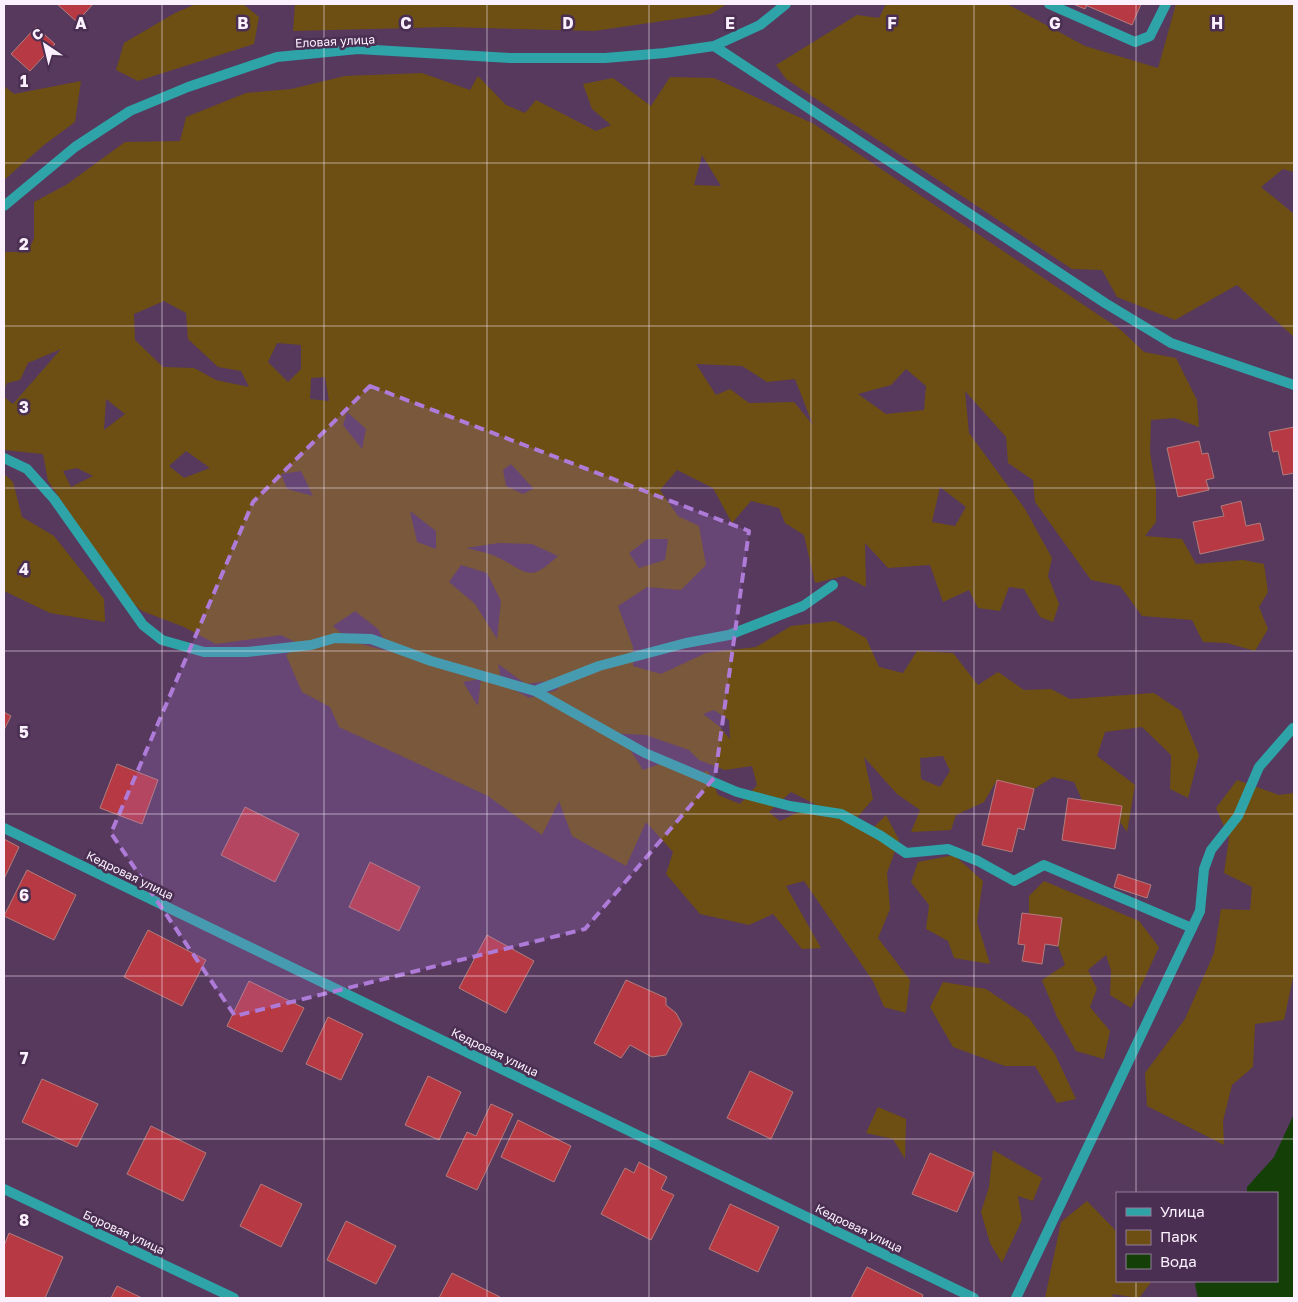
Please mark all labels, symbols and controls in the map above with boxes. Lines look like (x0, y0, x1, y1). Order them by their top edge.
text: A (75, 13, 87, 33)
text: B (237, 13, 249, 33)
text: C (400, 13, 412, 33)
text: D (562, 13, 574, 33)
text: E (725, 13, 735, 33)
text: F (887, 13, 897, 33)
text: G (1049, 13, 1061, 33)
text: H (1211, 13, 1223, 33)
north arrow (20, 20, 70, 70)
text: С (28, 24, 46, 44)
street label: Еловая улица (295, 31, 375, 51)
text: 1 (20, 71, 28, 91)
text: 2 (19, 234, 29, 254)
text: 3 (19, 397, 29, 417)
text: 4 (19, 559, 29, 579)
text: 5 (19, 722, 29, 742)
street label: Кедровая улица (84, 847, 176, 903)
text: 6 (19, 885, 29, 905)
street label: Кедровая улица (449, 1024, 541, 1080)
text: 7 (20, 1048, 29, 1068)
legend (1116, 1192, 1278, 1282)
street label: Кедровая улица (813, 1200, 905, 1256)
text: Улица (1160, 1202, 1205, 1220)
street label: Боровая улица (81, 1207, 167, 1257)
text: 8 (19, 1210, 29, 1230)
text: Парк (1160, 1227, 1198, 1245)
text: Вода (1160, 1252, 1197, 1270)

